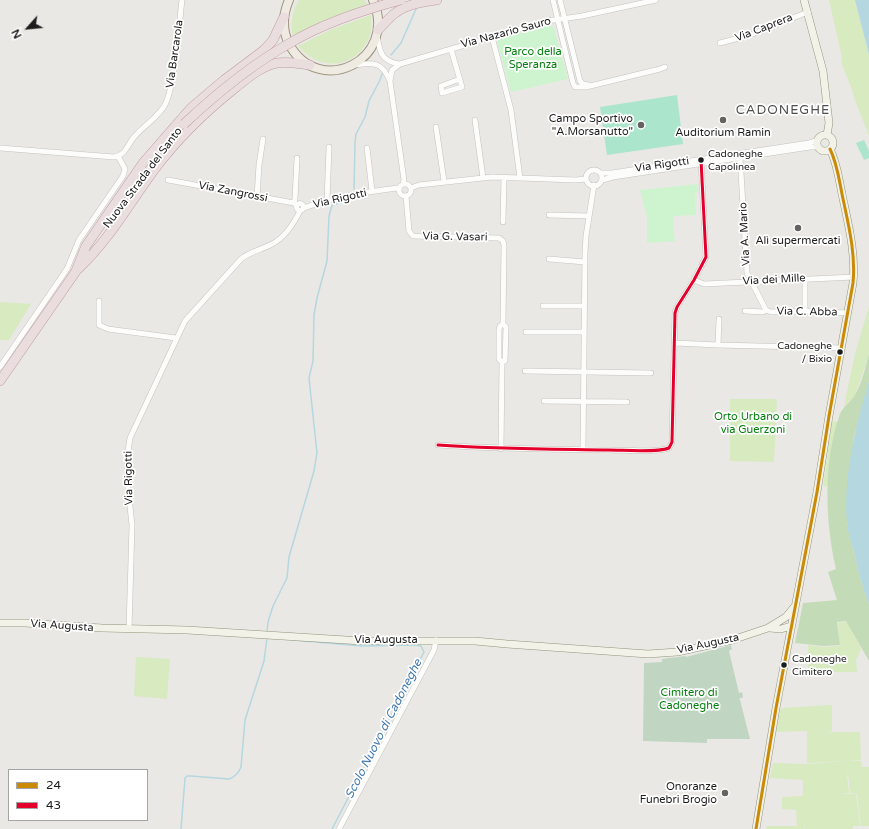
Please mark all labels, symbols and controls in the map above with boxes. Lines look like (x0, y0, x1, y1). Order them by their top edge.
north arrow (8, 8, 48, 48)
street label: Via Caprera (733, 11, 795, 45)
street label: Via Nazario Sauro (459, 15, 553, 51)
street label: Via Barcarola (164, 19, 186, 89)
text: N (9, 27, 25, 41)
park label: Parco della Speranza (504, 45, 562, 71)
district label: CADONEGHE (736, 103, 830, 119)
place label: Campo Sportivo "A.Morsanutto" (549, 112, 633, 138)
marker: Auditorium Ramin (718, 115, 728, 125)
marker: Campo Sportivo "A.Morsanutto" (636, 120, 646, 130)
street label: Nuova Strada del Santo (101, 125, 185, 231)
place label: Auditorium Ramin (675, 126, 771, 140)
place label: Cadoneghe Capolinea (708, 148, 763, 172)
street label: Via Rigotti (634, 155, 690, 175)
marker: Cadoneghe Capolinea (696, 155, 706, 165)
street label: Via Zangrossi (197, 179, 269, 205)
street label: Via Rigotti (312, 186, 368, 212)
street label: Via A. Mario (737, 202, 753, 266)
marker: Alì supermercati (793, 223, 803, 233)
street label: Via G. Vasari (422, 230, 488, 244)
place label: Alì supermercati (755, 234, 841, 248)
street label: Via dei Mille (742, 272, 806, 288)
street label: Via C. Abba (776, 305, 838, 319)
place label: Cadoneghe / Bixio (777, 340, 832, 364)
marker: Cadoneghe / Bixio (835, 347, 845, 357)
park label: Orto Urbano di via Guerzoni (714, 410, 792, 436)
street label: Via Rigotti (122, 451, 136, 505)
street label: Via Augusta (30, 617, 94, 635)
street label: Via Augusta (676, 631, 740, 657)
street label: Via Augusta (354, 633, 418, 647)
place label: Cadoneghe Cimitero (792, 653, 847, 676)
water label: Scolo Nuovo di Cadoneghe (343, 657, 425, 801)
marker: Cadoneghe Cimitero (779, 660, 789, 670)
park label: Cimitero di Cadoneghe (659, 686, 719, 712)
legend (8, 769, 148, 821)
text: 24 (46, 778, 61, 792)
place label: Onoranze Funebri Brogio (640, 780, 717, 806)
marker: Onoranze Funebri Brogio (720, 788, 730, 798)
text: 43 (46, 798, 61, 812)

